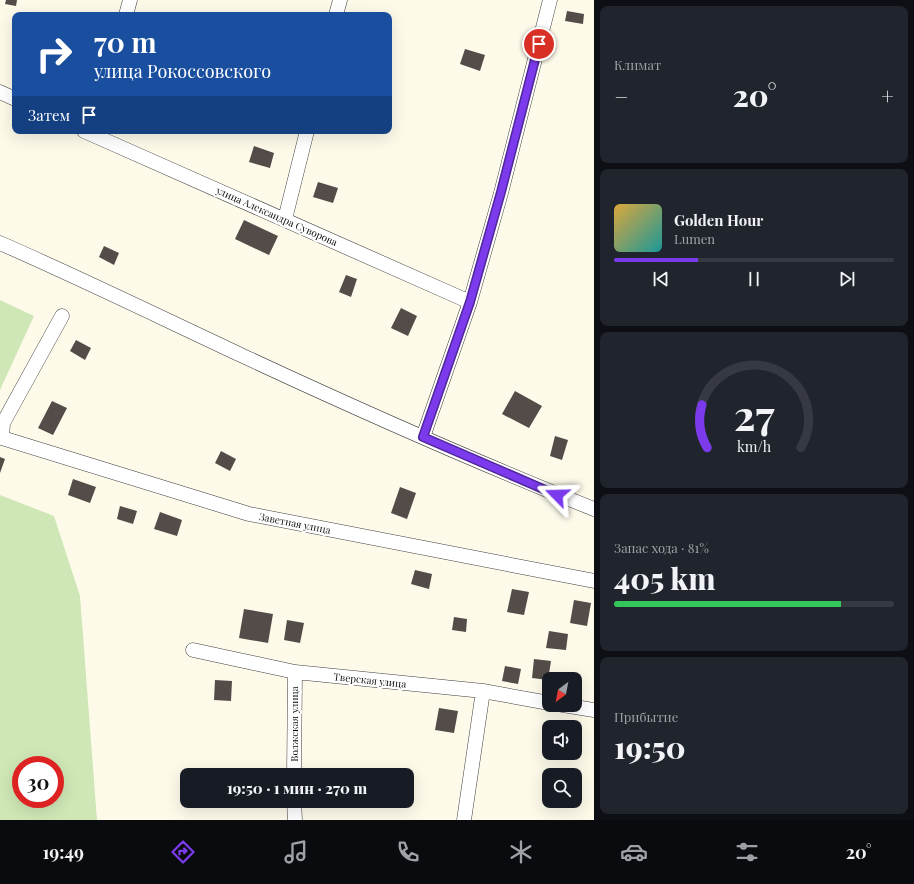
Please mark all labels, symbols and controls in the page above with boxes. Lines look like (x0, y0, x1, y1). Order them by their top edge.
text: 70 m (94, 23, 157, 60)
pin (522, 27, 556, 61)
icon: right (28, 28, 80, 80)
icon: arrive (528, 33, 550, 55)
text: Климат (614, 56, 661, 73)
text: улица Рокоссовского (94, 59, 271, 83)
text: 20° (733, 75, 777, 115)
text: − (614, 81, 628, 111)
text: + (881, 81, 894, 111)
icon: arrive (78, 104, 100, 126)
text: Затем (28, 105, 70, 125)
street label: улица Александра Суворова (213, 183, 340, 249)
text: Golden Hour (674, 210, 763, 230)
text: Lumen (674, 230, 715, 247)
icon: previous (650, 268, 672, 290)
icon: pause (743, 268, 765, 290)
icon: next (836, 268, 858, 290)
text: 27 (734, 386, 774, 441)
text: km/h (737, 437, 772, 456)
position arrow (536, 474, 578, 516)
street label: Заветная улица (258, 509, 332, 537)
text: Запас хода · 81% (614, 539, 709, 556)
text: 405 km (614, 558, 716, 598)
street label: Тверская улица (333, 669, 407, 691)
north arrow (542, 672, 582, 712)
map controls (542, 672, 582, 808)
street label: Волжская улица (287, 686, 301, 762)
text: Прибытие (614, 708, 678, 725)
button: sound (542, 720, 582, 760)
text: 19:50 (614, 727, 686, 767)
speed limit sign: 30 (12, 756, 64, 808)
button: search (542, 768, 582, 808)
text: 19:50 · 1 мин · 270 m (227, 778, 367, 798)
icon: directions (169, 838, 197, 866)
icon: music (282, 838, 310, 866)
icon: phone (394, 838, 422, 866)
icon: climate (507, 838, 535, 866)
icon: car (620, 838, 648, 866)
icon: filters (733, 838, 761, 866)
text: 19:49 (42, 840, 84, 864)
text: 20° (846, 840, 872, 864)

